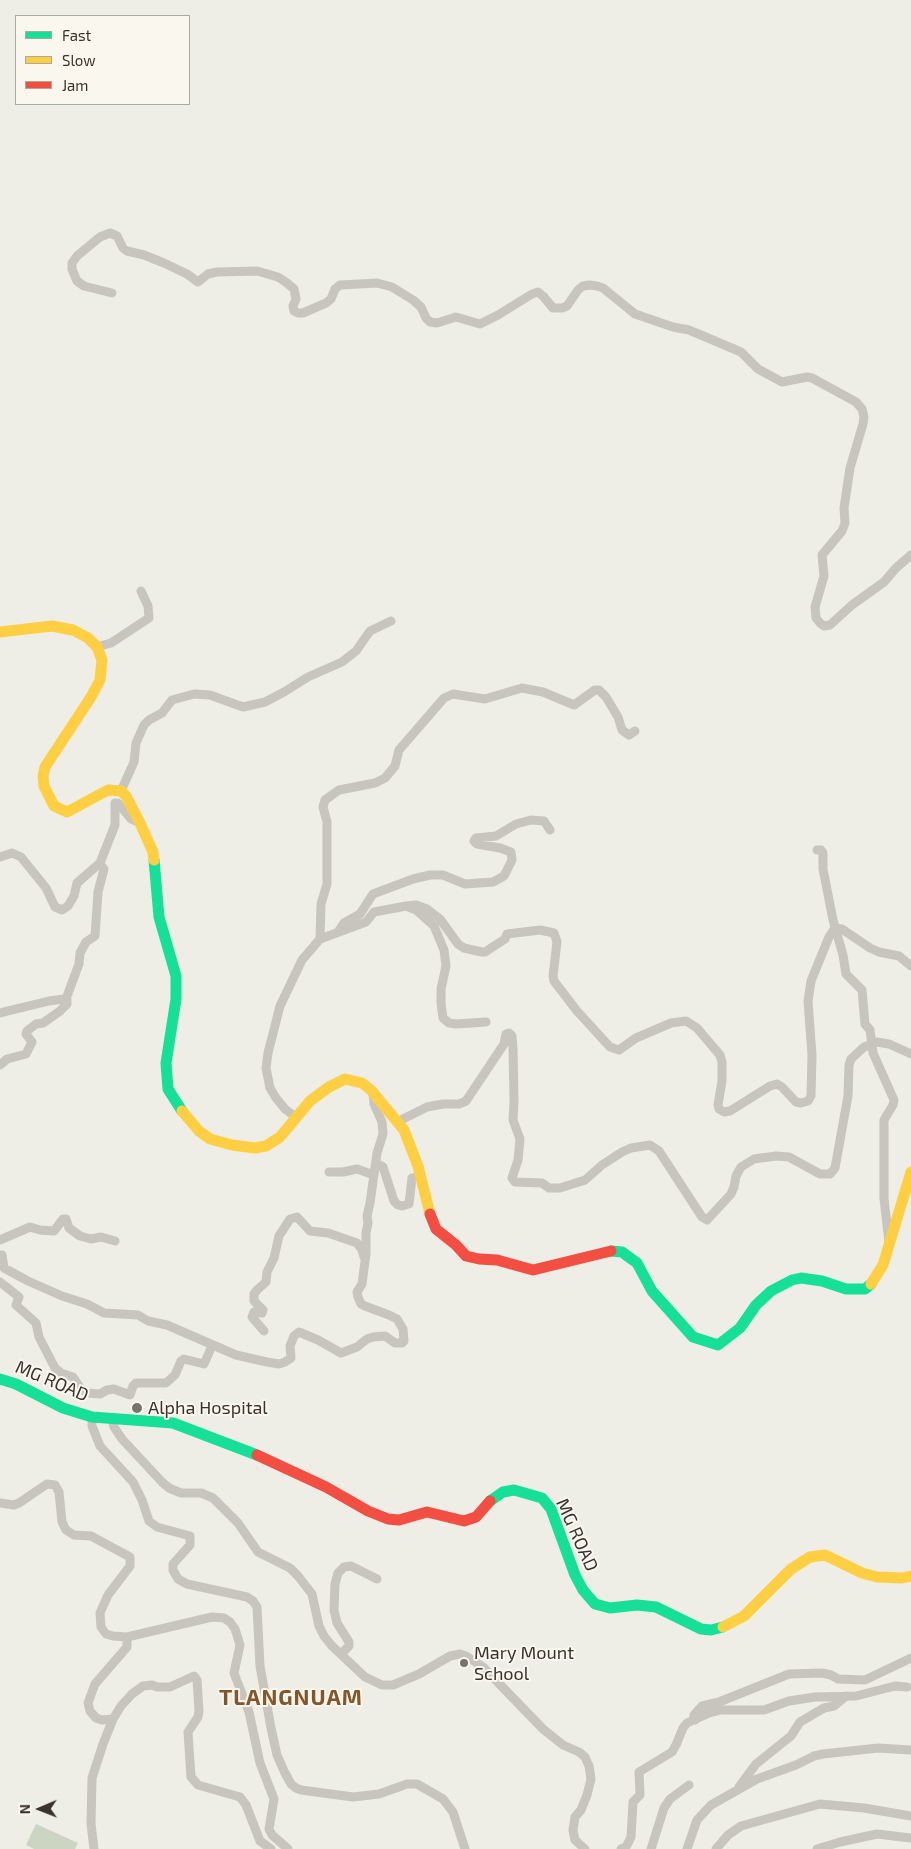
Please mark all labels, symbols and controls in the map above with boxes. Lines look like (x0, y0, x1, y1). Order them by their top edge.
legend (15, 15, 190, 105)
text: Fast (62, 26, 91, 44)
text: Slow (62, 51, 96, 69)
text: Jam (62, 76, 88, 94)
street label: MG ROAD (12, 1356, 92, 1406)
place label: Alpha Hospital (148, 1397, 268, 1419)
marker: Alpha Hospital (130, 1401, 144, 1415)
street label: MG ROAD (551, 1495, 603, 1575)
place label: Mary Mount School (474, 1642, 574, 1685)
marker: Mary Mount School (458, 1657, 470, 1669)
district label: TLANGNUAM (218, 1685, 364, 1711)
north arrow (15, 1784, 65, 1834)
text: N (16, 1804, 33, 1814)

